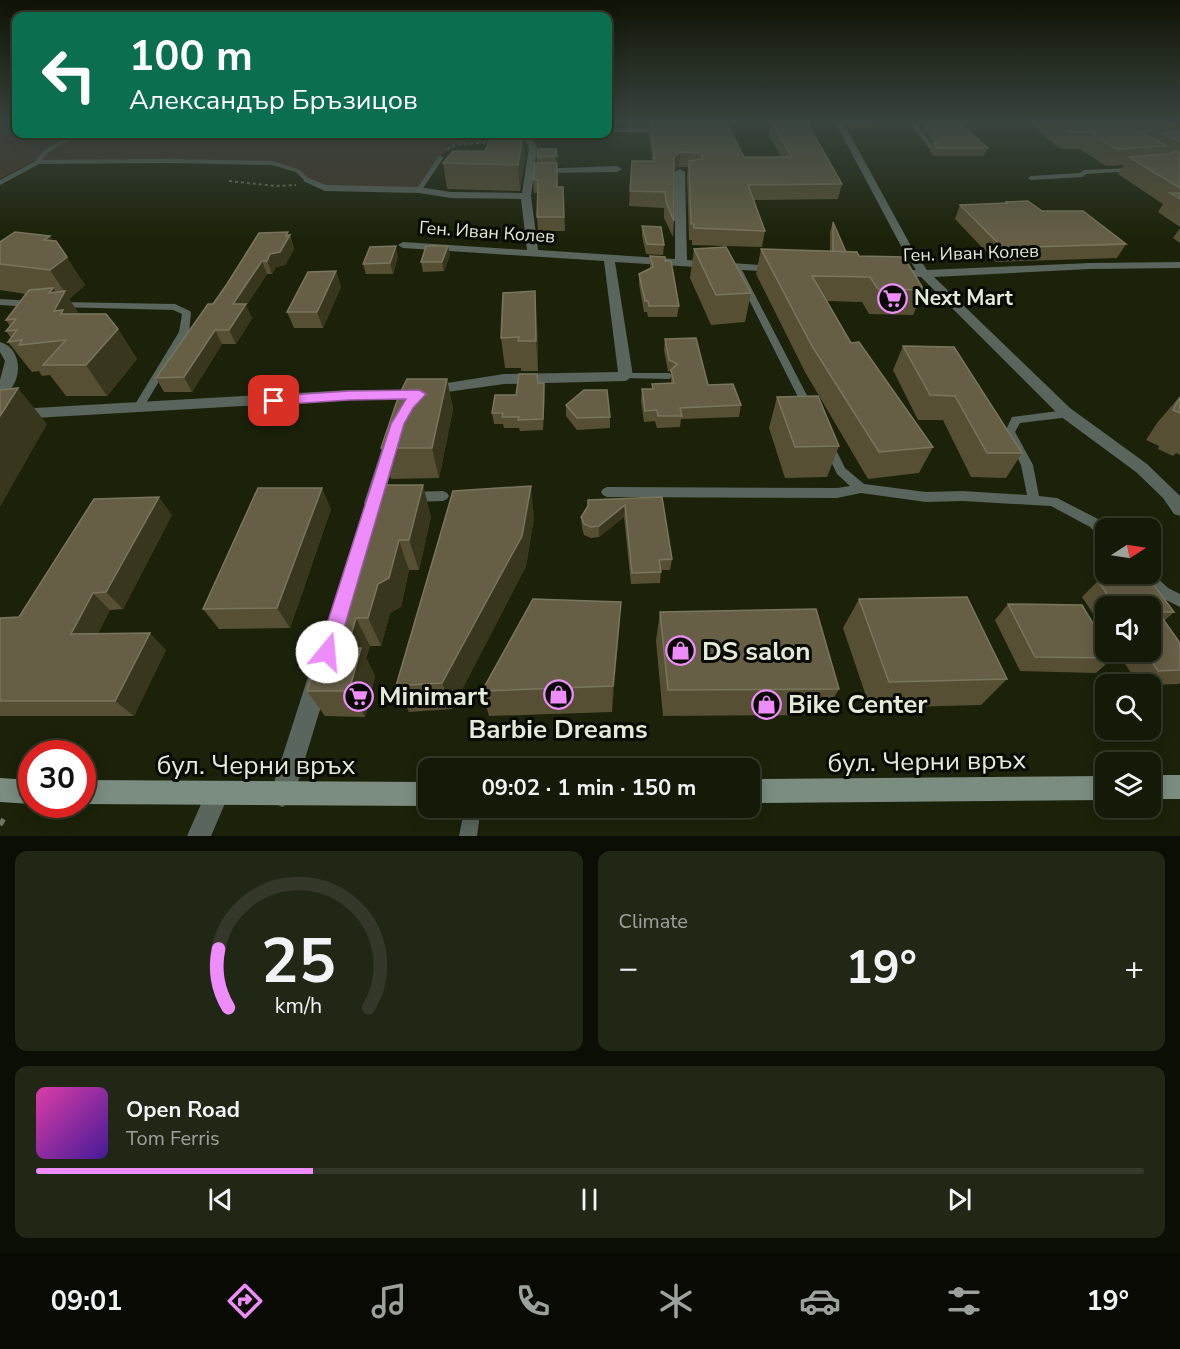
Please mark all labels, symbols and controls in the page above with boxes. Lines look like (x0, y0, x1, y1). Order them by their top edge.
text: 100 m (129, 28, 253, 85)
icon: left (30, 36, 108, 114)
text: Александър Бръзицов (129, 82, 418, 119)
street label: Ген. Иван Колев (418, 215, 556, 249)
street label: Ген. Иван Колев (903, 239, 1040, 267)
supermarket icon: Next Mart (877, 282, 909, 314)
place label: Next Mart (914, 284, 1014, 312)
pin (248, 375, 299, 426)
icon: arrive (257, 384, 290, 417)
north arrow (1095, 518, 1161, 584)
map controls (1095, 518, 1161, 818)
button: sound (1095, 596, 1161, 662)
position arrow (295, 620, 359, 684)
place label: DS salon (702, 634, 811, 669)
shop icon: DS salon (665, 635, 697, 667)
button: search (1095, 674, 1161, 740)
place label: Minimart (379, 679, 489, 714)
shop icon: Barbie Dreams (542, 679, 574, 711)
supermarket icon: Minimart (342, 680, 374, 712)
place label: Bike Center (788, 687, 928, 722)
shop icon: Bike Center (751, 688, 783, 720)
place label: Barbie Dreams (468, 712, 648, 747)
speed limit sign: 30 (18, 740, 96, 818)
street label: бул. Черни връх (827, 742, 1027, 781)
street label: бул. Черни връх (157, 748, 355, 783)
button: layers (1095, 752, 1161, 818)
text: 09:02 · 1 min · 150 m (482, 773, 696, 803)
text: Climate (619, 908, 688, 935)
text: 25 (261, 919, 336, 1004)
text: 19° (846, 938, 917, 999)
text: − (619, 946, 638, 991)
text: + (1124, 946, 1144, 991)
text: km/h (275, 991, 322, 1021)
text: Open Road (126, 1095, 240, 1125)
text: Tom Ferris (126, 1125, 220, 1152)
icon: previous (204, 1183, 237, 1216)
icon: pause (573, 1183, 606, 1216)
icon: next (943, 1183, 976, 1216)
icon: directions (224, 1280, 266, 1322)
icon: music (368, 1280, 410, 1322)
icon: phone (512, 1280, 554, 1322)
icon: climate (655, 1280, 697, 1322)
icon: car (799, 1280, 841, 1322)
icon: filters (943, 1280, 985, 1322)
text: 09:01 (51, 1283, 122, 1320)
text: 19° (1086, 1283, 1129, 1320)

